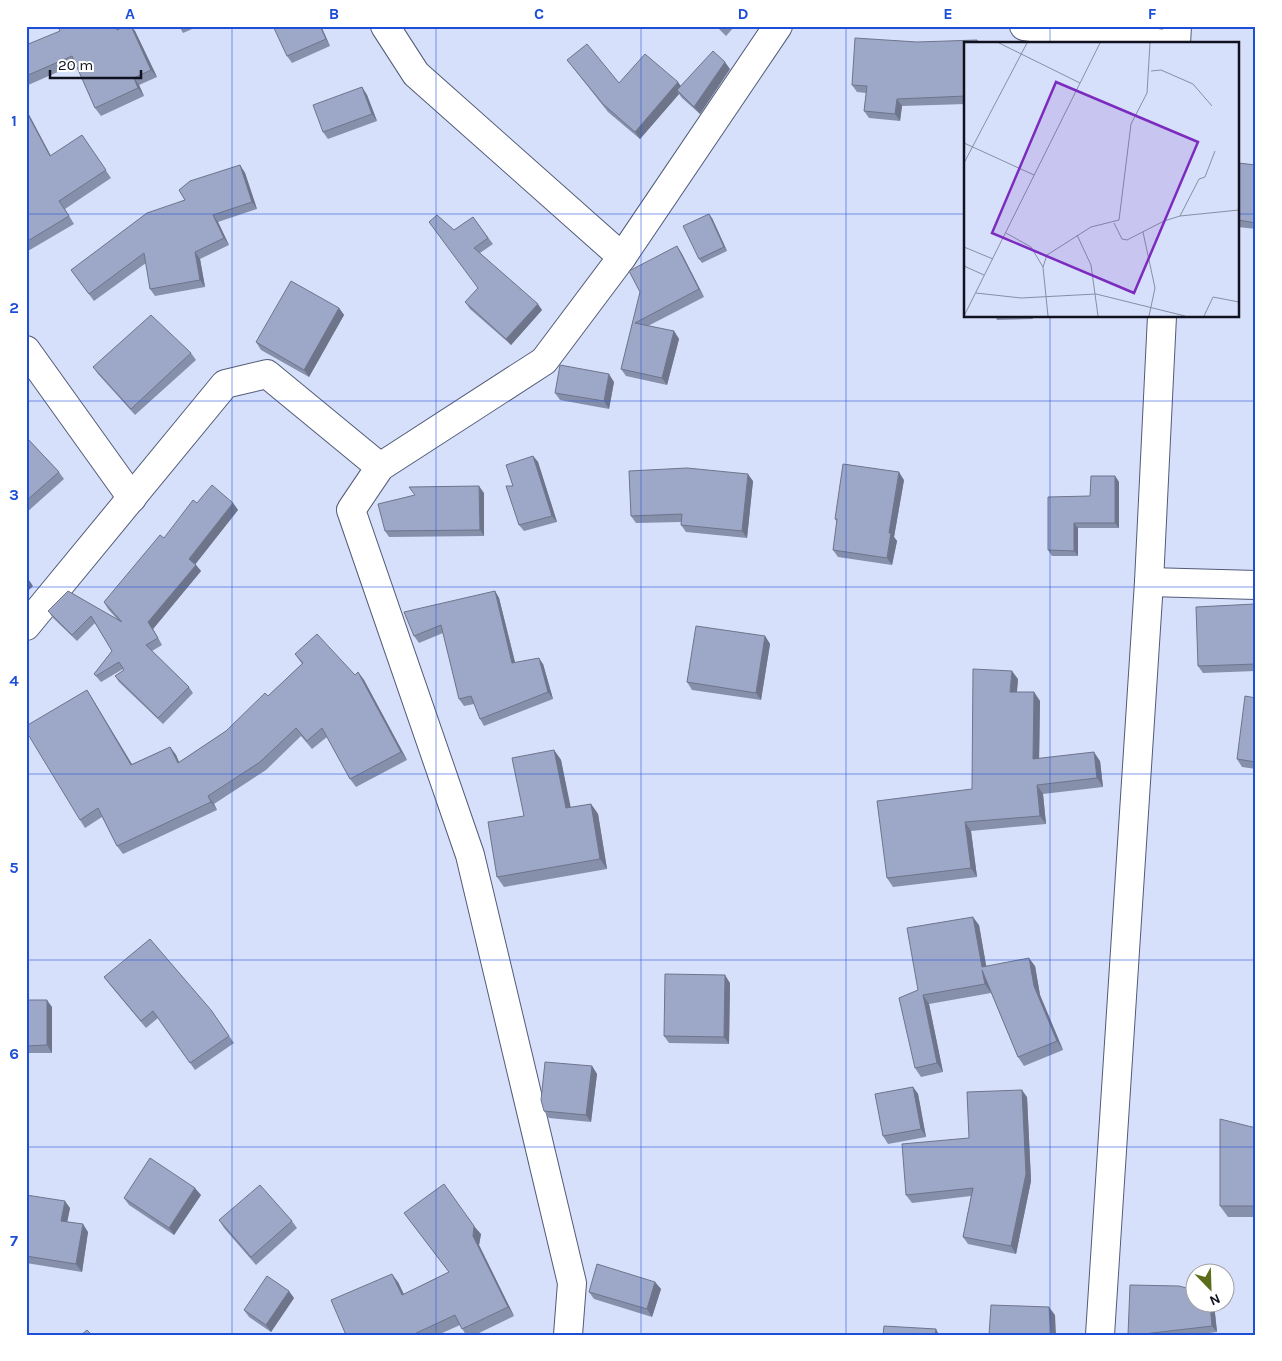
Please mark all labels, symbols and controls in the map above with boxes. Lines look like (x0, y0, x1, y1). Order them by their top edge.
text: A (125, 4, 135, 23)
text: B (329, 4, 339, 23)
text: C (534, 4, 544, 23)
text: D (738, 4, 749, 23)
text: E (943, 4, 953, 23)
text: F (1148, 4, 1157, 23)
inset map (964, 42, 1240, 318)
scale bar (50, 48, 141, 80)
text: 20 m (58, 56, 93, 74)
text: 1 (11, 111, 17, 130)
text: 2 (9, 298, 19, 317)
text: 3 (9, 485, 19, 504)
text: 4 (9, 671, 19, 690)
text: 5 (9, 858, 19, 877)
text: 6 (9, 1044, 19, 1063)
text: 7 (10, 1231, 18, 1250)
north arrow (1184, 1264, 1234, 1314)
text: N (1207, 1290, 1223, 1309)

